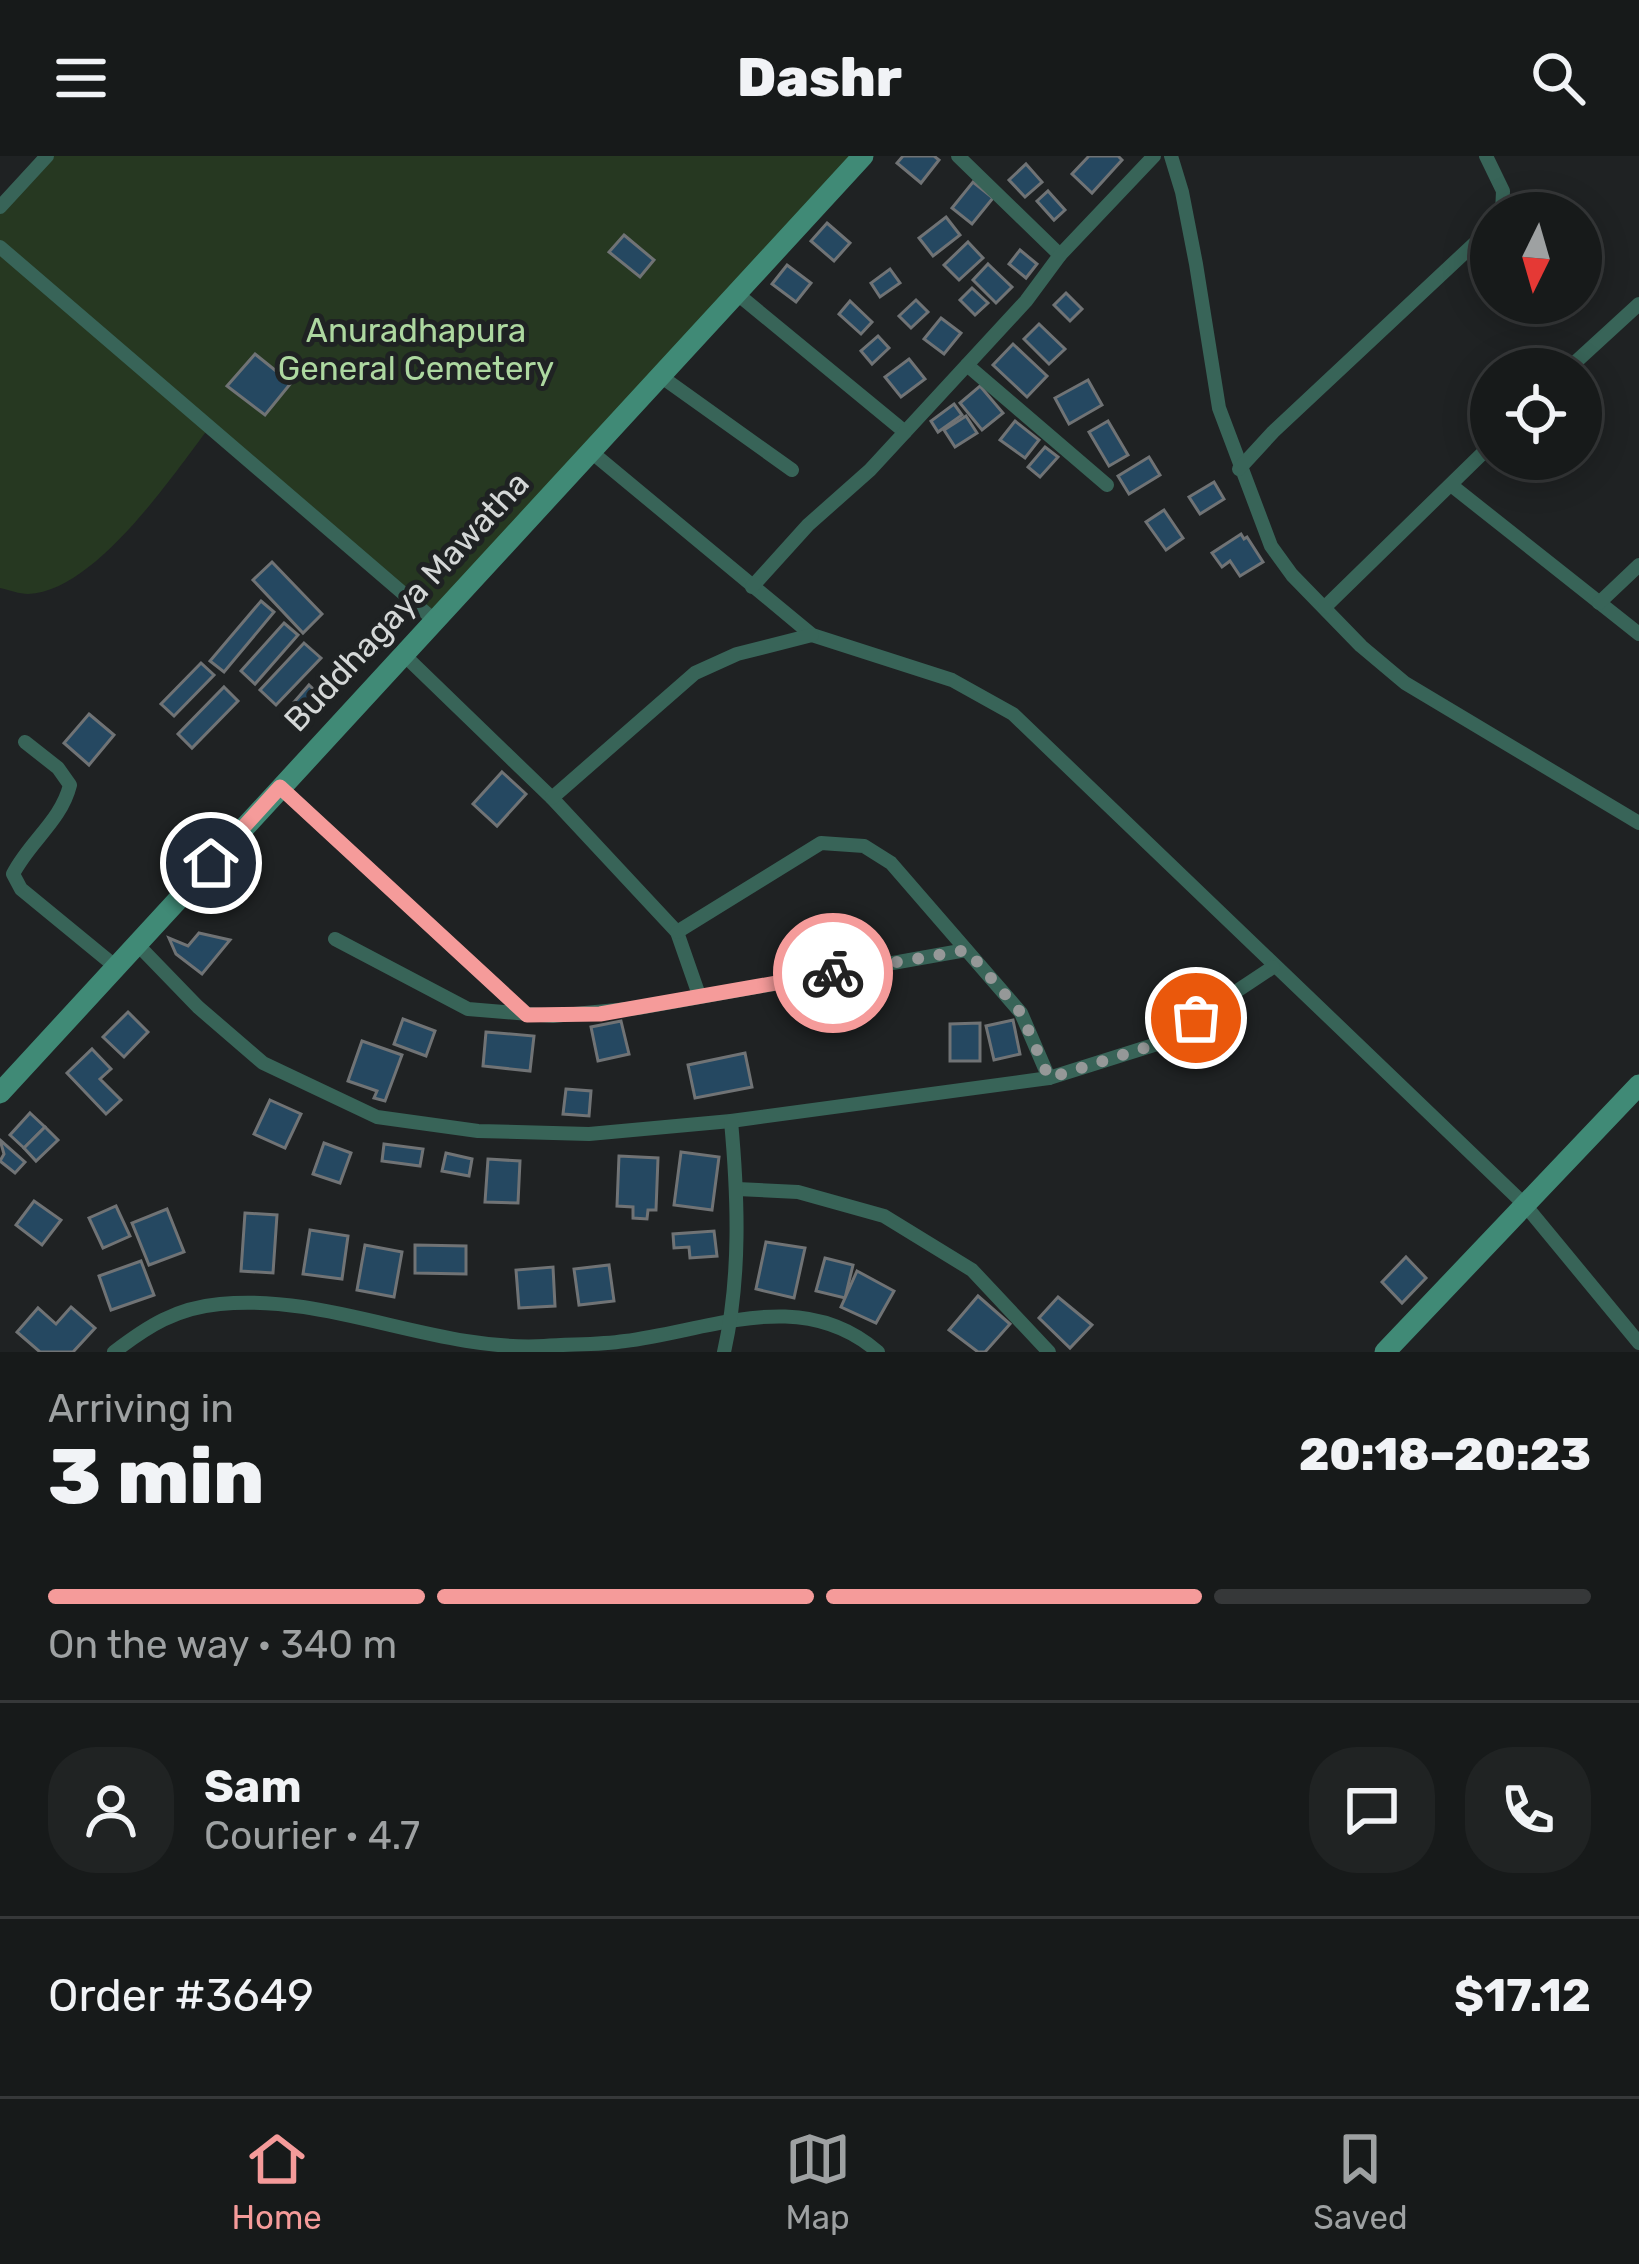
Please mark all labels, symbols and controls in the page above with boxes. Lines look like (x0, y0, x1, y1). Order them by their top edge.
icon: menu (48, 45, 114, 111)
icon: search (1525, 45, 1591, 111)
text: Dashr (737, 46, 902, 110)
north arrow (1470, 192, 1602, 324)
map controls (1470, 192, 1602, 480)
park label: Anuradhapura General Cemetery (278, 311, 554, 388)
button: locate (1470, 348, 1602, 480)
street label: Buddhagaya Mawatha (276, 464, 537, 739)
pin (160, 812, 262, 914)
icon: home (178, 830, 244, 896)
courier (773, 913, 893, 1033)
icon: bike (800, 940, 866, 1006)
pin (1145, 967, 1247, 1069)
icon: bag (1163, 985, 1229, 1051)
text: Arriving in (48, 1386, 234, 1432)
text: 20:18–20:23 (1299, 1428, 1591, 1481)
text: 3 min (48, 1430, 264, 1523)
text: On the way · 340 m (48, 1622, 397, 1668)
button: person (48, 1747, 174, 1873)
button: chat (1309, 1747, 1435, 1873)
button: phone (1465, 1747, 1591, 1873)
text: Sam (204, 1760, 302, 1813)
text: Courier · 4.7 (204, 1813, 420, 1859)
text: Order #3649 (48, 1969, 314, 2022)
text: $17.12 (1454, 1969, 1591, 2022)
tab: Home (231, 2126, 322, 2237)
tab: Map (785, 2126, 851, 2237)
tab: Saved (1313, 2126, 1408, 2237)

